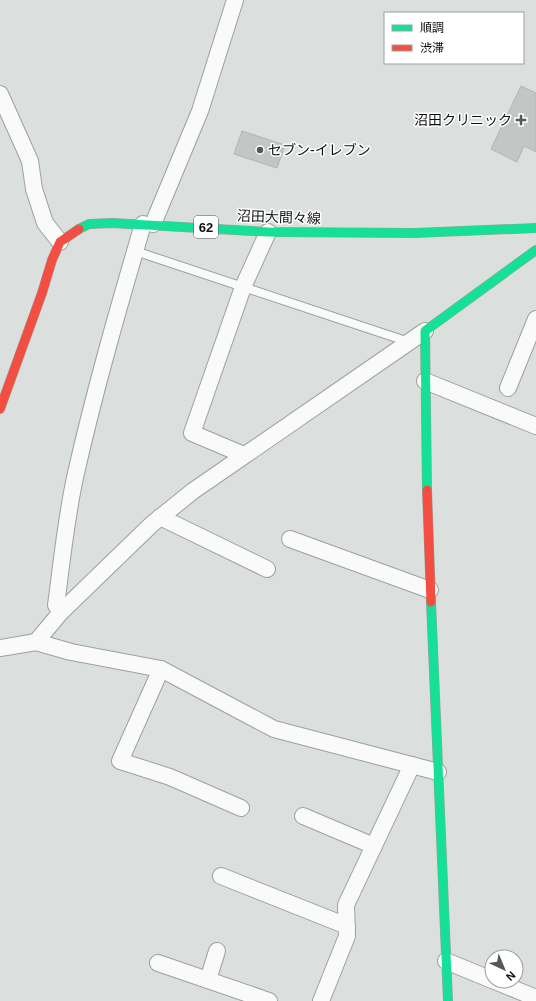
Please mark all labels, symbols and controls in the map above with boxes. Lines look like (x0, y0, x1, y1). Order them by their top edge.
legend (384, 12, 524, 64)
text: 順調 (420, 21, 444, 35)
text: 渋滞 (420, 41, 444, 55)
place label: 沼田クリニック (414, 112, 512, 128)
marker: 沼田クリニック (515, 114, 527, 126)
place label: セブン-イレブン (268, 142, 371, 158)
marker: セブン-イレブン (255, 145, 265, 155)
street label: 沼田大間々線 (237, 208, 321, 226)
road number: 62 (194, 216, 218, 238)
north arrow (484, 949, 524, 989)
text: N (504, 969, 518, 983)

